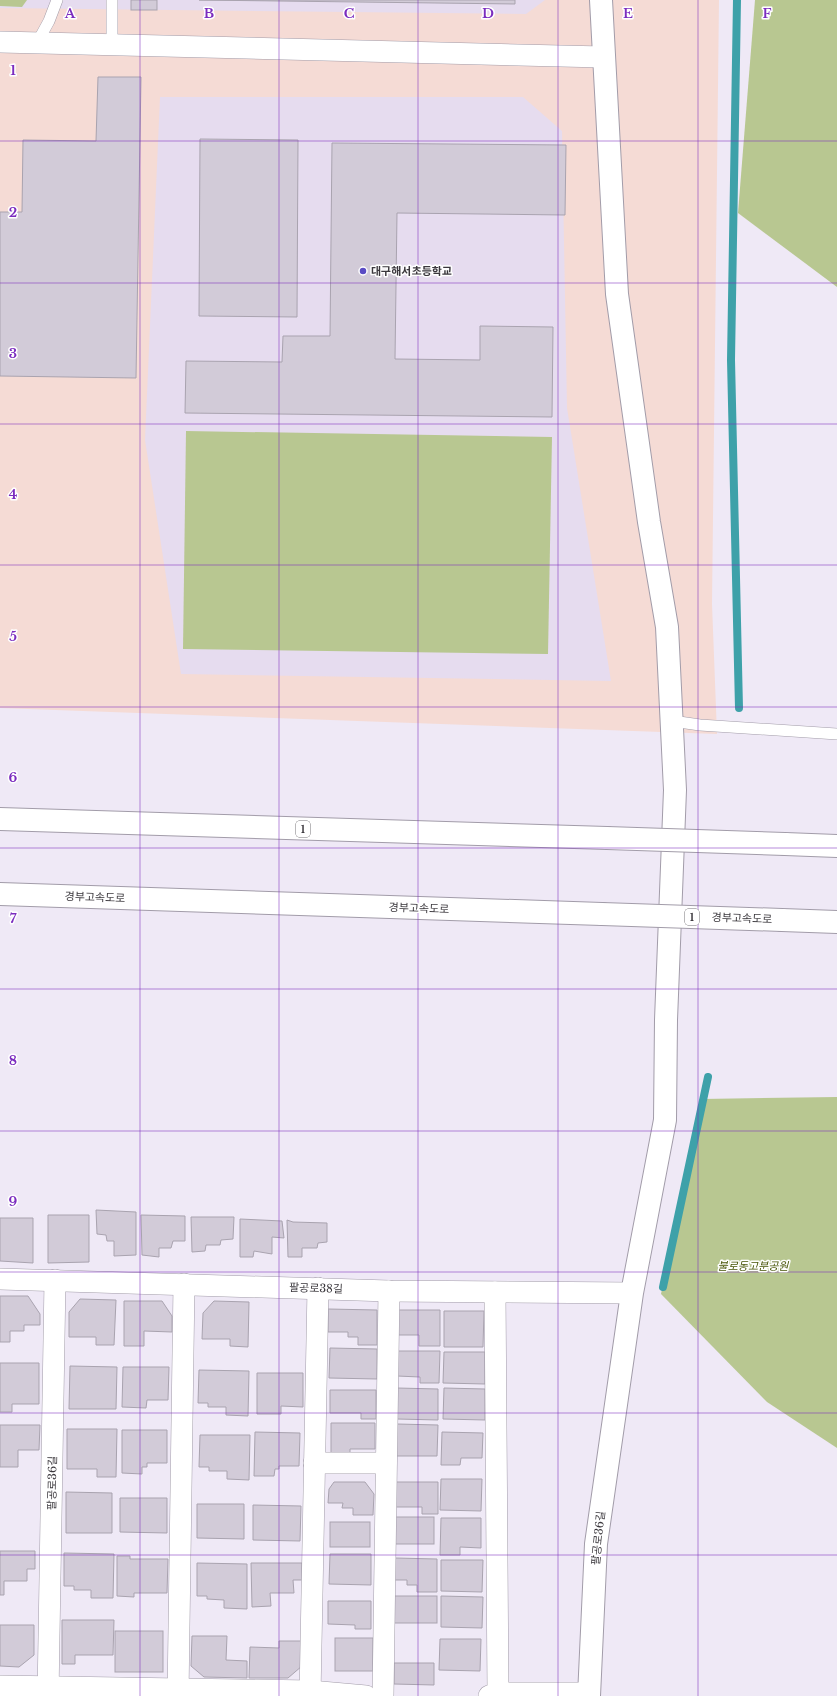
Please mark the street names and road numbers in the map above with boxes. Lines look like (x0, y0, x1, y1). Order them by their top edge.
road number: 1 (296, 821, 310, 837)
street label: 경부고속도로 (64, 889, 126, 905)
street label: 경부고속도로 (388, 900, 450, 916)
road number: 1 (685, 909, 699, 925)
street label: 경부고속도로 (711, 910, 773, 926)
street label: 팔공로38길 (289, 1280, 343, 1296)
street label: 팔공로36길 (45, 1456, 59, 1510)
street label: 팔공로36길 (588, 1510, 608, 1566)

